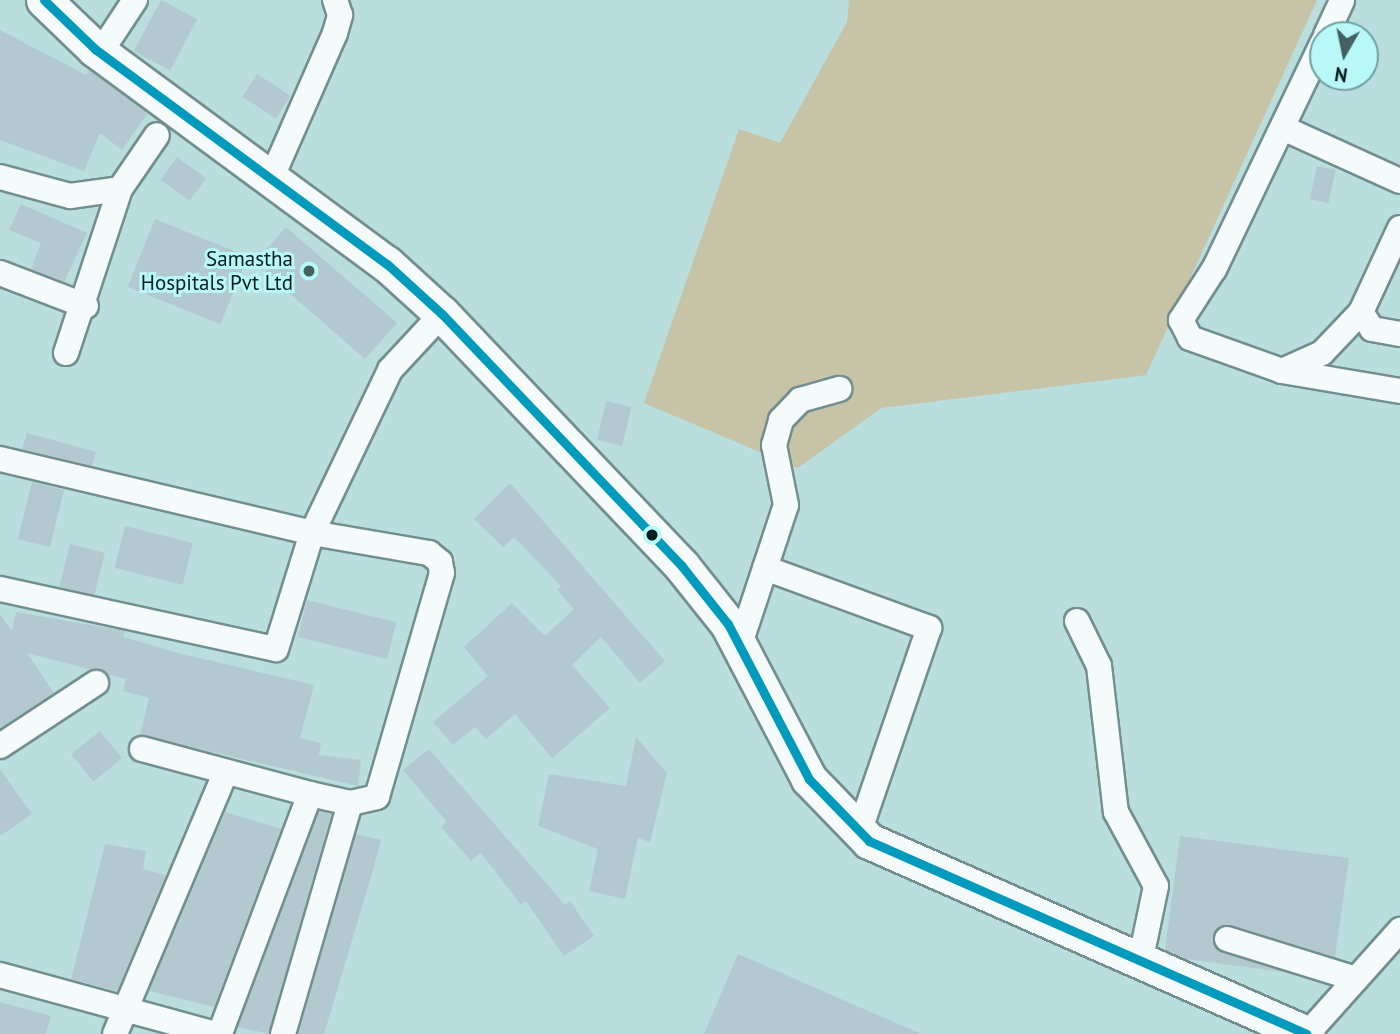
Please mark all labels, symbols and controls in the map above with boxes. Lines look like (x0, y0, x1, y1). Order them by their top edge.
north arrow (1309, 21, 1379, 91)
text: N (1333, 62, 1349, 88)
place label: Samastha Hospitals Pvt Ltd (141, 246, 293, 296)
marker: Samastha Hospitals Pvt Ltd (299, 261, 319, 281)
unlabelled marker (645, 528, 659, 542)

